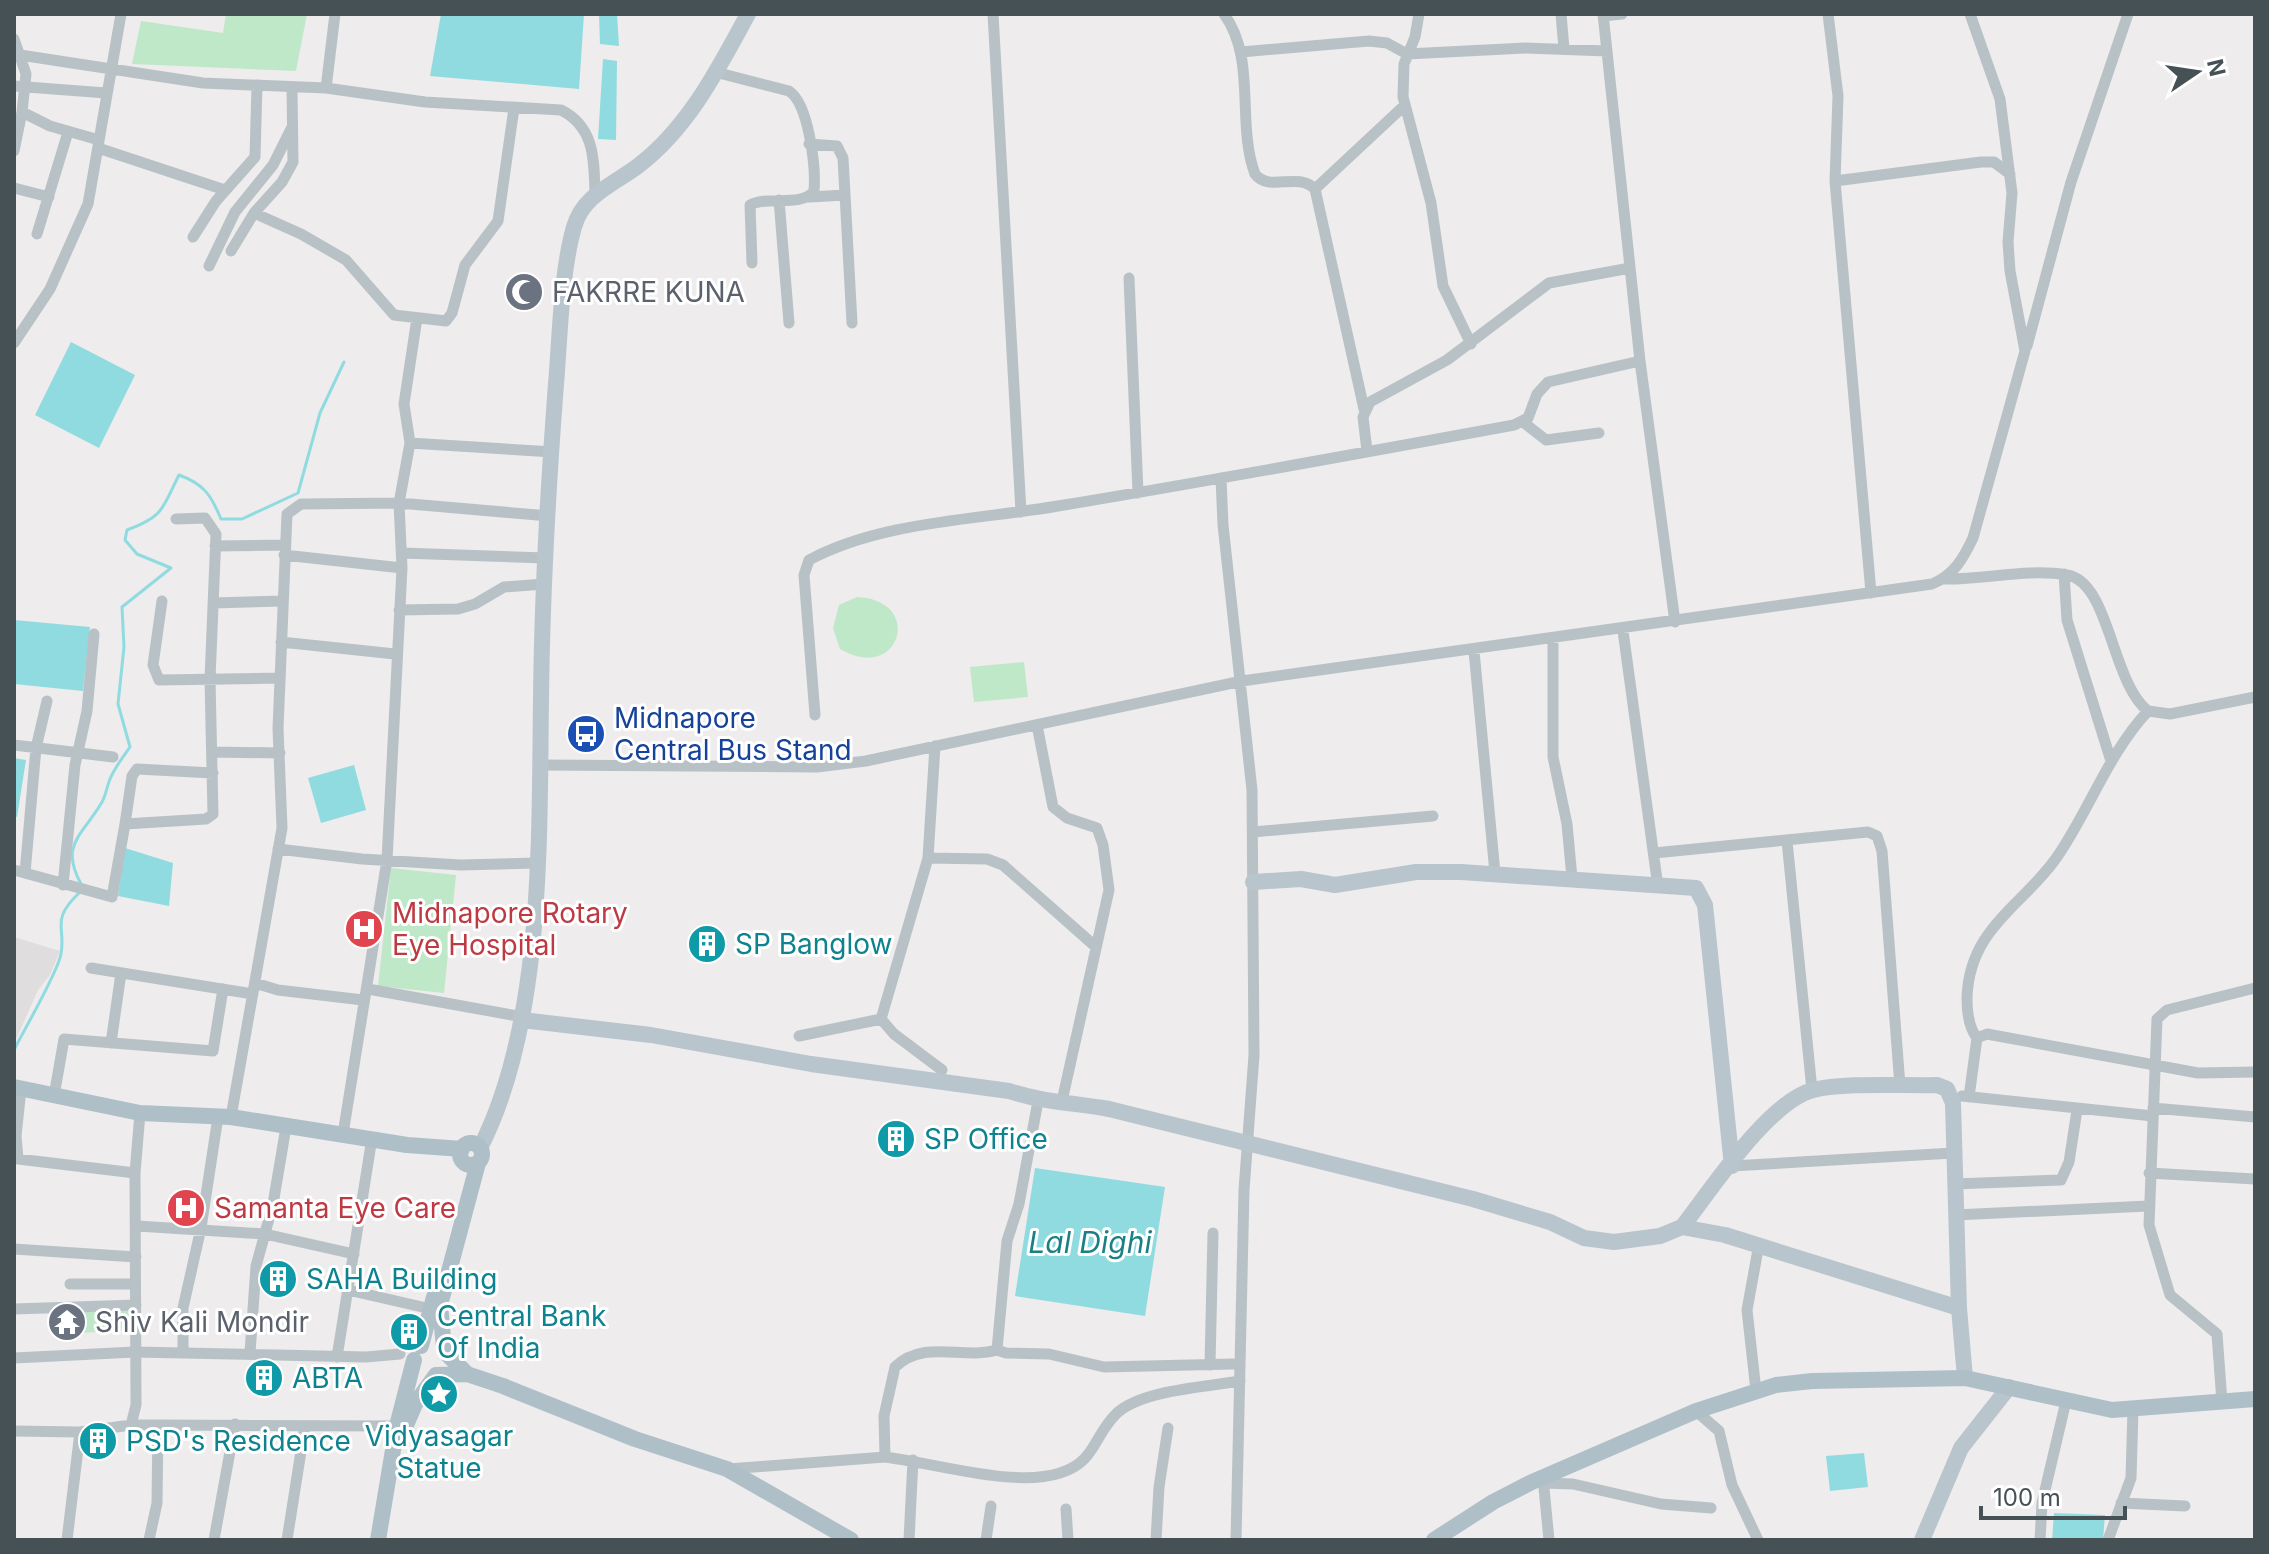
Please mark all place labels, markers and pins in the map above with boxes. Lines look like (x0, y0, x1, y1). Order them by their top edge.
mosque icon: FAKRRE KUNA (503, 271, 545, 313)
place label: FAKRRE KUNA (552, 275, 745, 309)
place label: Midnapore Central Bus Stand (614, 701, 852, 767)
bus stop icon: Midnapore Central Bus Stand (565, 713, 607, 755)
place label: Midnapore Rotary Eye Hospital (392, 896, 628, 962)
hospital icon: Midnapore Rotary Eye Hospital (343, 908, 385, 950)
building icon: SP Banglow (686, 923, 728, 965)
place label: SP Banglow (735, 927, 892, 961)
building icon: SP Office (875, 1118, 917, 1160)
place label: SP Office (924, 1122, 1048, 1156)
hospital icon: Samanta Eye Care (165, 1187, 207, 1229)
place label: Samanta Eye Care (214, 1191, 456, 1225)
building icon: SAHA Building (257, 1258, 299, 1300)
place label: SAHA Building (306, 1262, 497, 1296)
place label: Central Bank Of India (437, 1299, 606, 1365)
temple icon: Shiv Kali Mondir (46, 1301, 88, 1343)
place label: Shiv Kali Mondir (95, 1305, 309, 1339)
building icon: Central Bank Of India (388, 1311, 430, 1353)
building icon: ABTA (243, 1357, 285, 1399)
place label: ABTA (292, 1361, 363, 1395)
place icon: Vidyasagar Statue (418, 1373, 460, 1415)
place label: Vidyasagar Statue (365, 1419, 513, 1485)
building icon: PSD's Residence (77, 1420, 119, 1462)
place label: PSD's Residence (126, 1424, 351, 1458)

